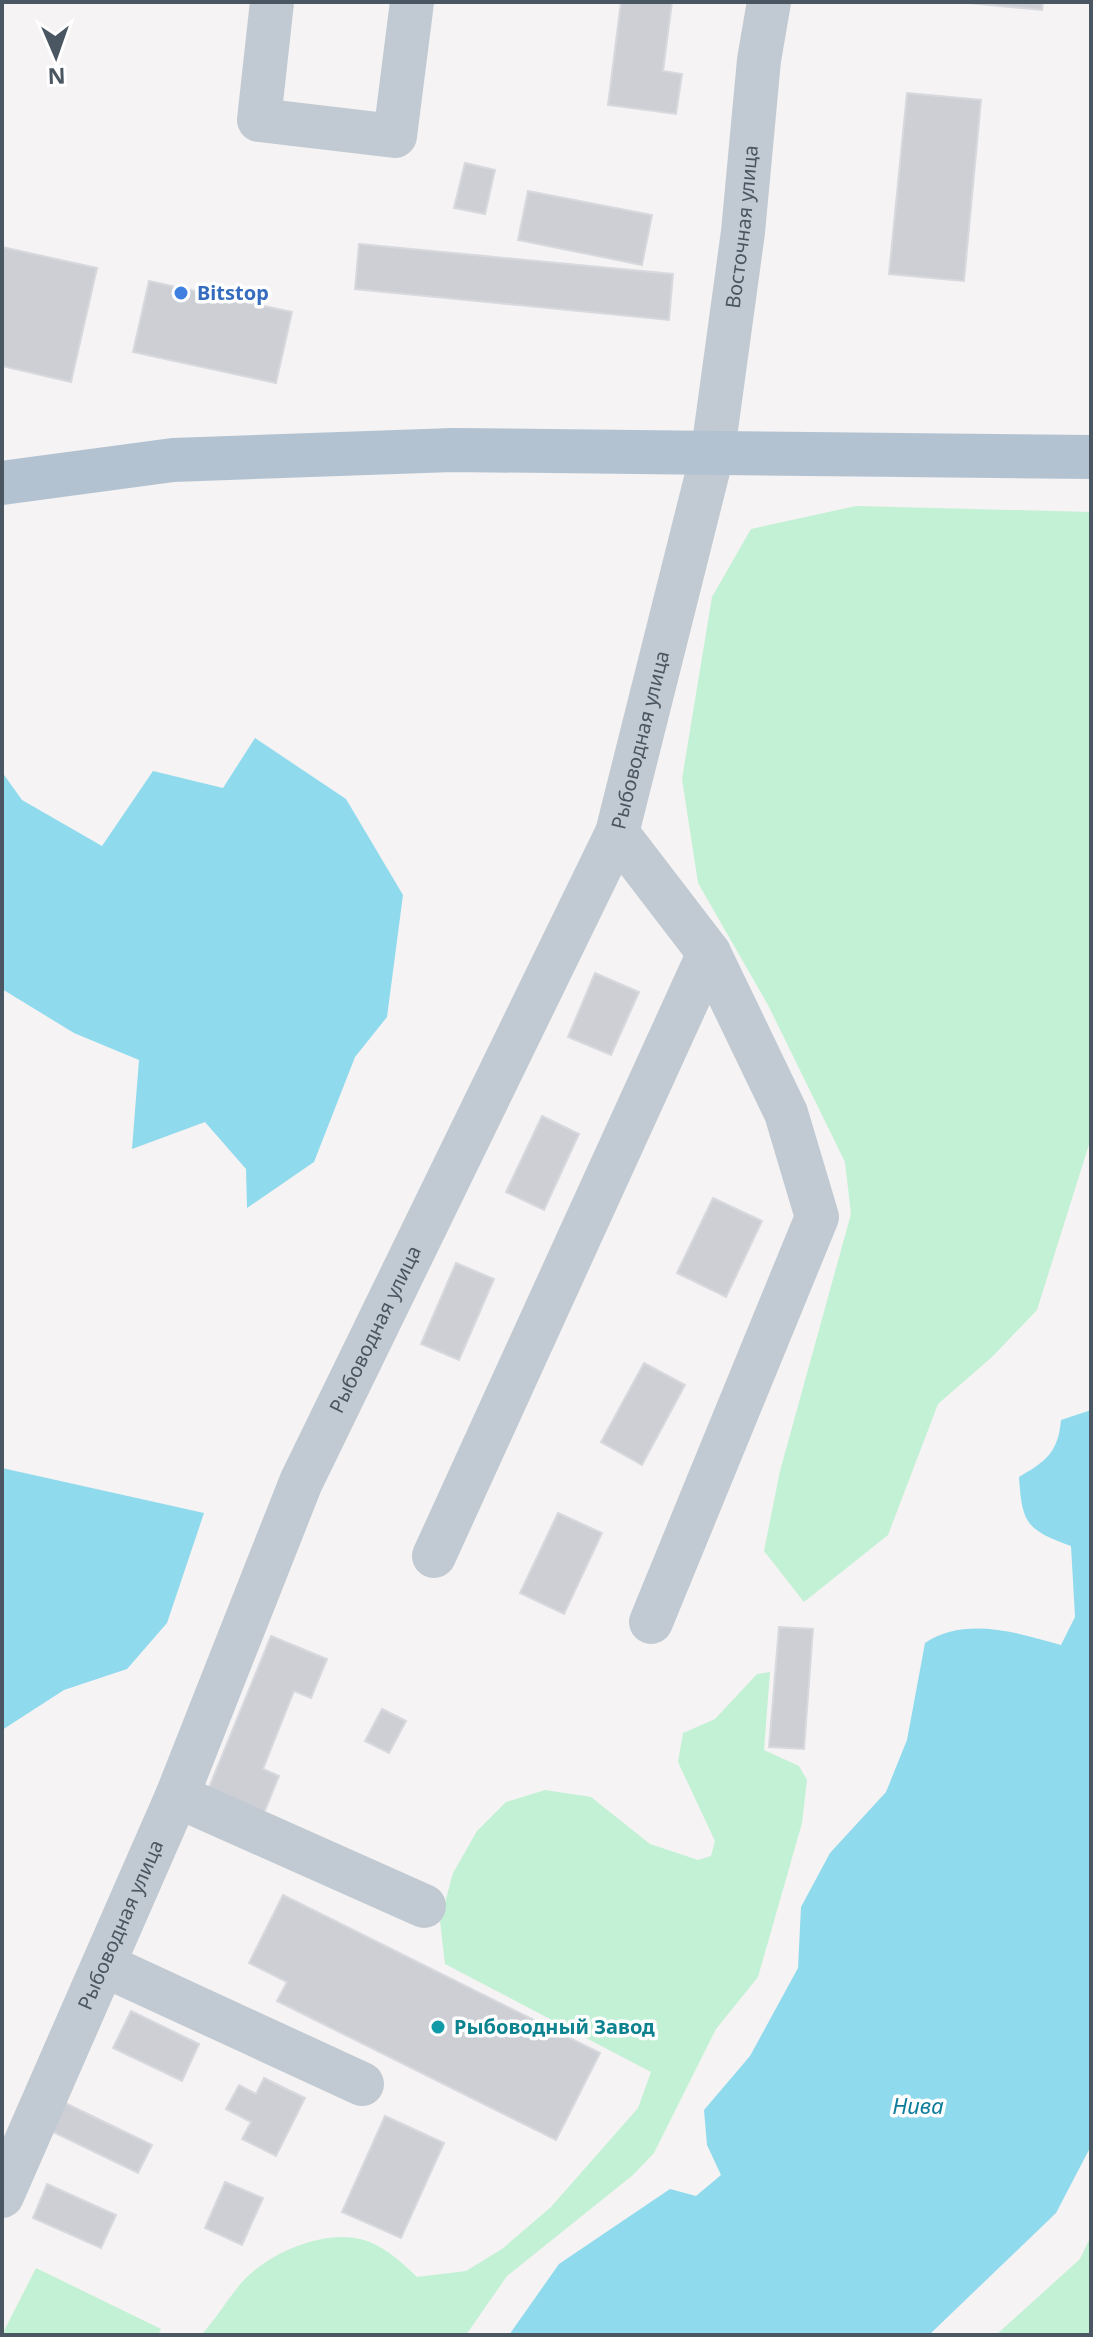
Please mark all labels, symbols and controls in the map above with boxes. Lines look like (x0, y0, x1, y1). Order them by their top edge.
north arrow (16, 16, 96, 96)
text: N (47, 62, 66, 92)
street label: Восточная улица (719, 144, 764, 310)
place label: Bitstop (197, 279, 269, 306)
marker: Bitstop (172, 284, 190, 302)
street label: Рыбоводная улица (604, 648, 675, 832)
street label: Рыбоводная улица (323, 1241, 427, 1417)
street label: Рыбоводная улица (71, 1835, 169, 2014)
place label: Рыбоводный Завод (454, 2013, 655, 2040)
marker: Рыбоводный Завод (429, 2018, 447, 2036)
water label: Нива (892, 2090, 944, 2120)

